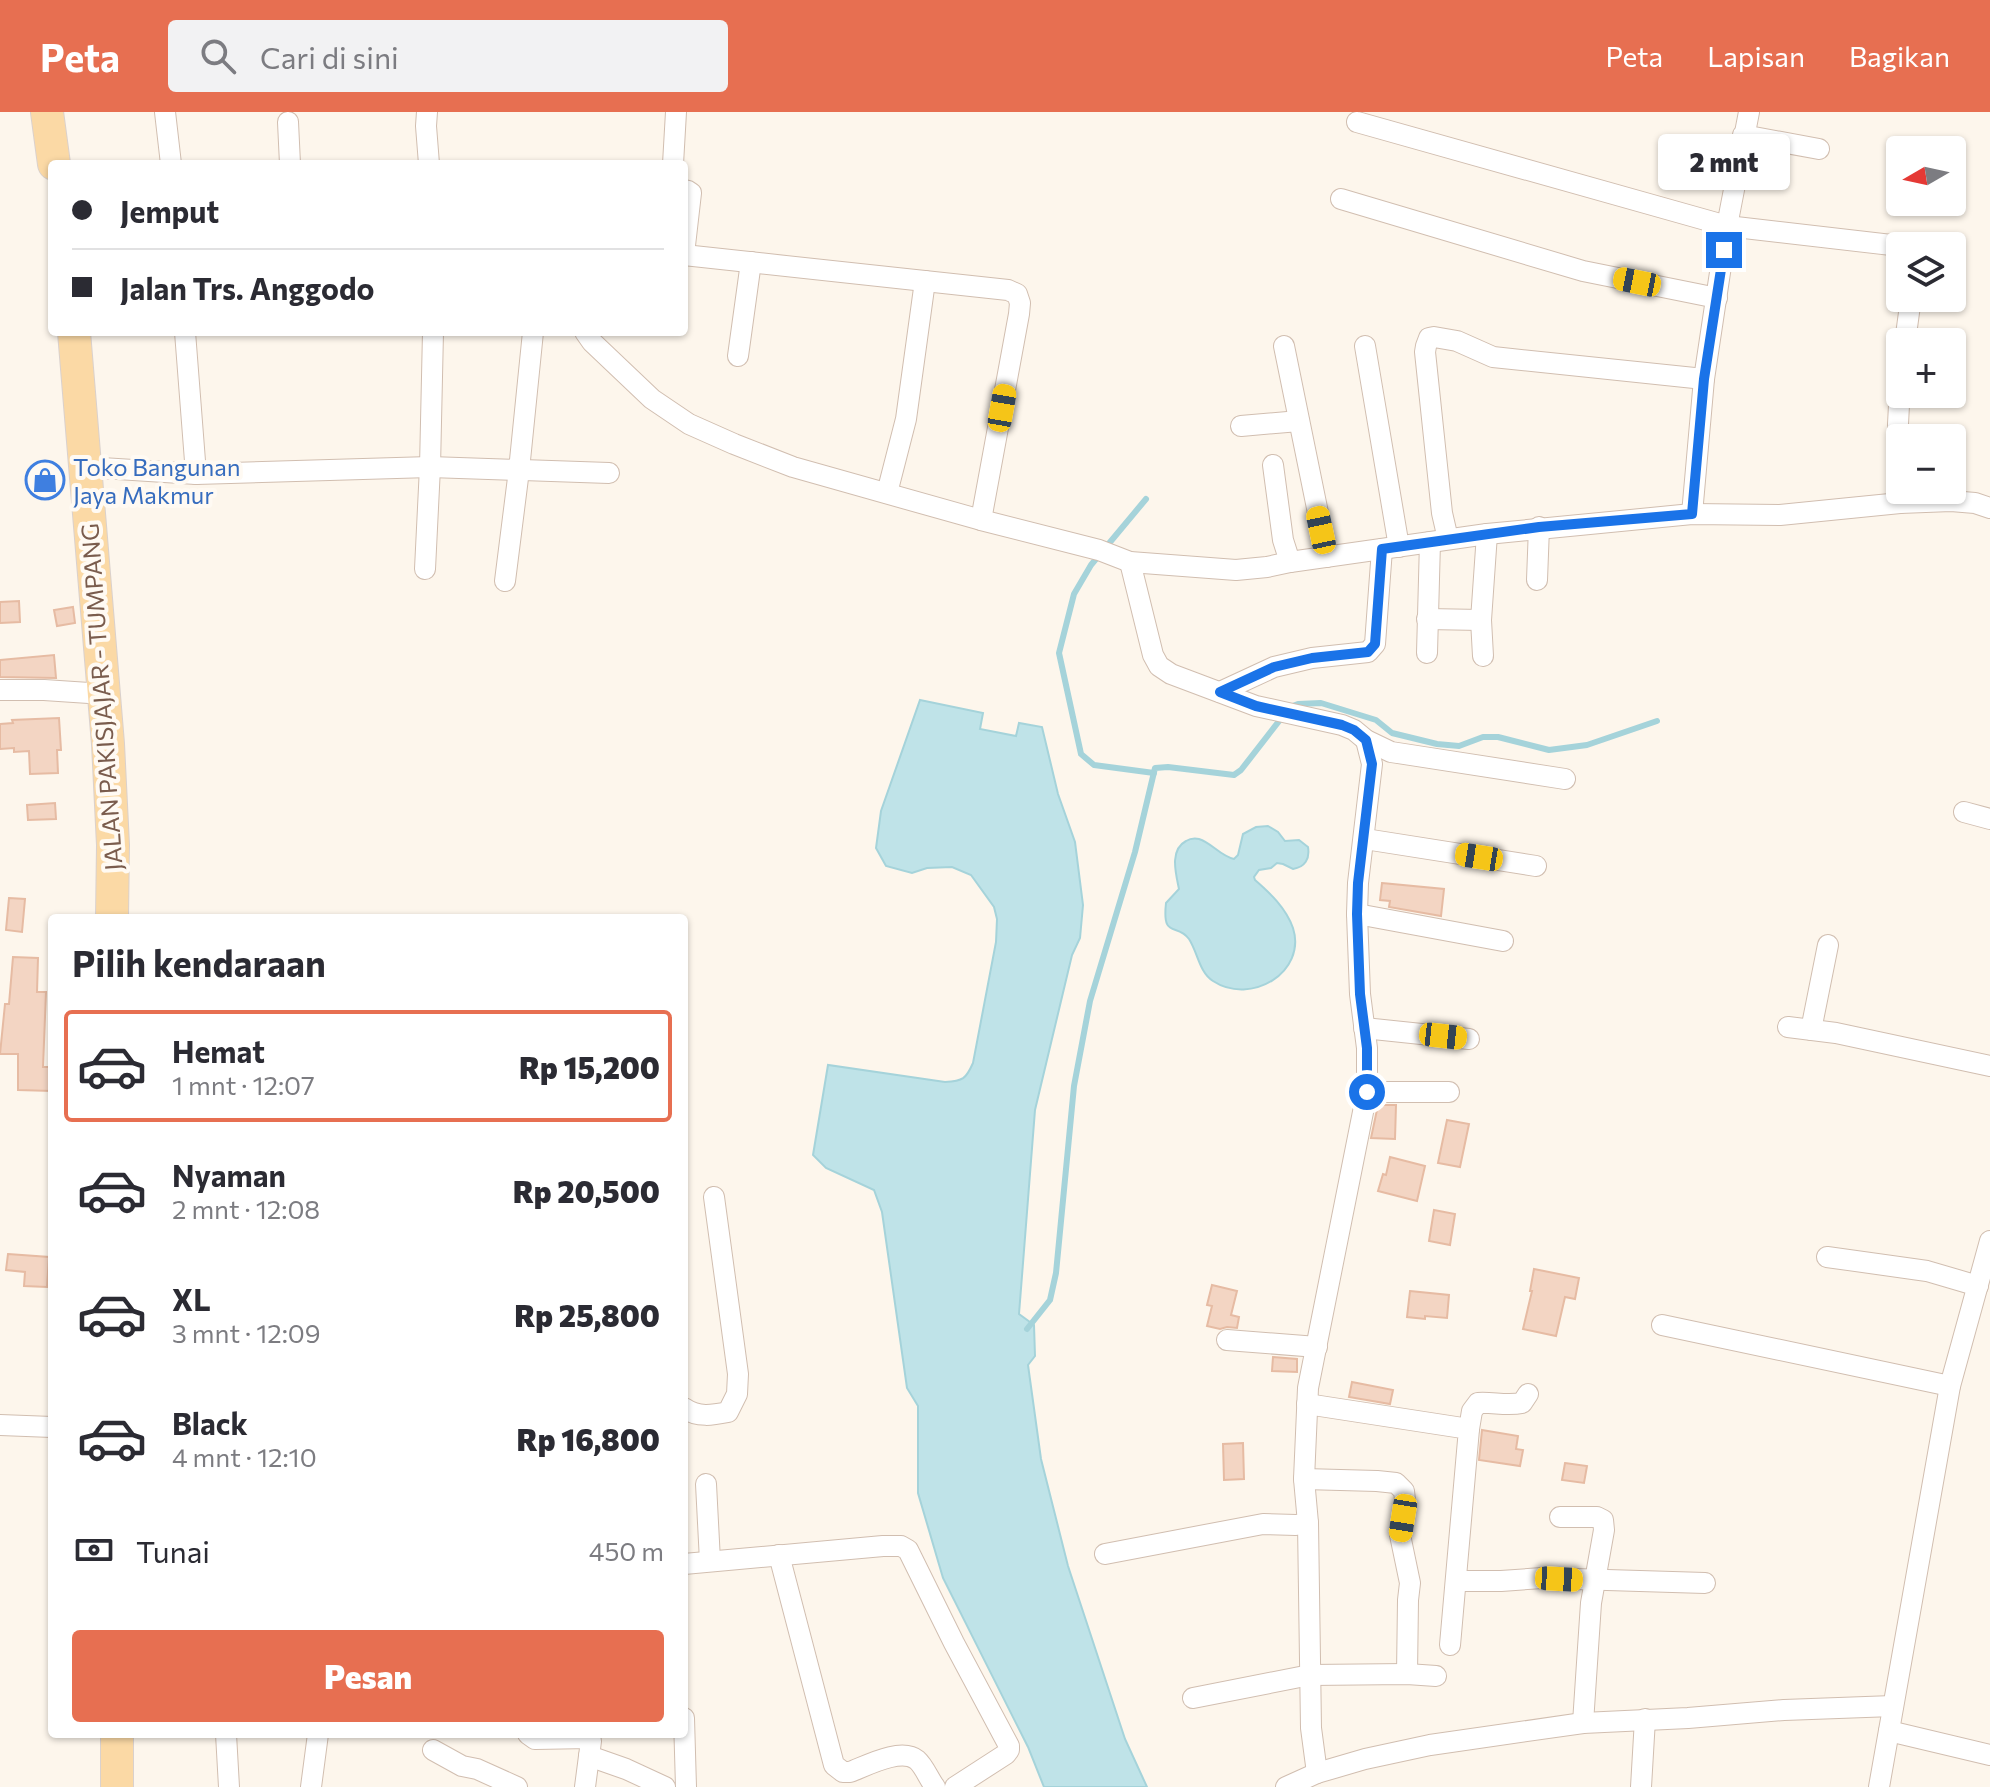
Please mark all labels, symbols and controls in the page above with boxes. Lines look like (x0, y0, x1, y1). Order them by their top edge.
search box (168, 20, 728, 92)
text: Peta (40, 33, 120, 80)
icon: search (196, 34, 240, 78)
text: Cari di sini (260, 38, 399, 75)
text: Peta (1605, 39, 1663, 73)
text: Lapisan (1707, 39, 1805, 73)
text: Bagikan (1849, 39, 1950, 73)
callout: 2 mnt (1658, 134, 1790, 190)
north arrow (1886, 136, 1966, 216)
map controls (1886, 136, 1966, 504)
text: 2 mnt (1690, 146, 1758, 177)
text: Jemput (120, 192, 219, 229)
route end (1706, 232, 1742, 268)
button: layers (1886, 232, 1966, 312)
car (1611, 266, 1663, 298)
text: Jalan Trs. Anggodo (120, 269, 374, 306)
button: + (1886, 328, 1966, 408)
car (986, 382, 1018, 434)
button: − (1886, 424, 1966, 504)
place label: Toko Bangunan Jaya Makmur (73, 452, 241, 509)
shop icon: Toko Bangunan Jaya Makmur (24, 459, 66, 501)
car (1304, 504, 1338, 556)
street label: JALAN PAKISJAJAR - TUMPANG (74, 522, 128, 872)
car (1453, 841, 1505, 873)
text: Pilih kendaraan (72, 940, 326, 984)
car (1418, 1022, 1468, 1050)
icon: car (76, 1030, 148, 1102)
text: Hemat (172, 1032, 265, 1069)
text: Rp 15,200 (519, 1048, 660, 1085)
text: 1 mnt · 12:07 (172, 1069, 315, 1100)
route start (1349, 1074, 1385, 1110)
icon: car (76, 1154, 148, 1226)
text: Nyaman (172, 1156, 286, 1193)
text: Rp 20,500 (513, 1172, 660, 1209)
text: 2 mnt · 12:08 (172, 1193, 320, 1224)
icon: car (76, 1278, 148, 1350)
text: XL (172, 1280, 211, 1317)
text: Rp 25,800 (514, 1296, 660, 1333)
text: 3 mnt · 12:09 (172, 1317, 321, 1348)
icon: car (76, 1402, 148, 1474)
text: Black (172, 1404, 248, 1441)
text: Rp 16,800 (517, 1420, 660, 1457)
text: 4 mnt · 12:10 (172, 1441, 317, 1472)
car (1387, 1492, 1419, 1544)
icon: cash (72, 1528, 116, 1572)
text: Tunai (136, 1532, 210, 1569)
text: 450 m (589, 1535, 664, 1566)
car (1534, 1566, 1584, 1592)
button: Pesan (72, 1630, 664, 1722)

